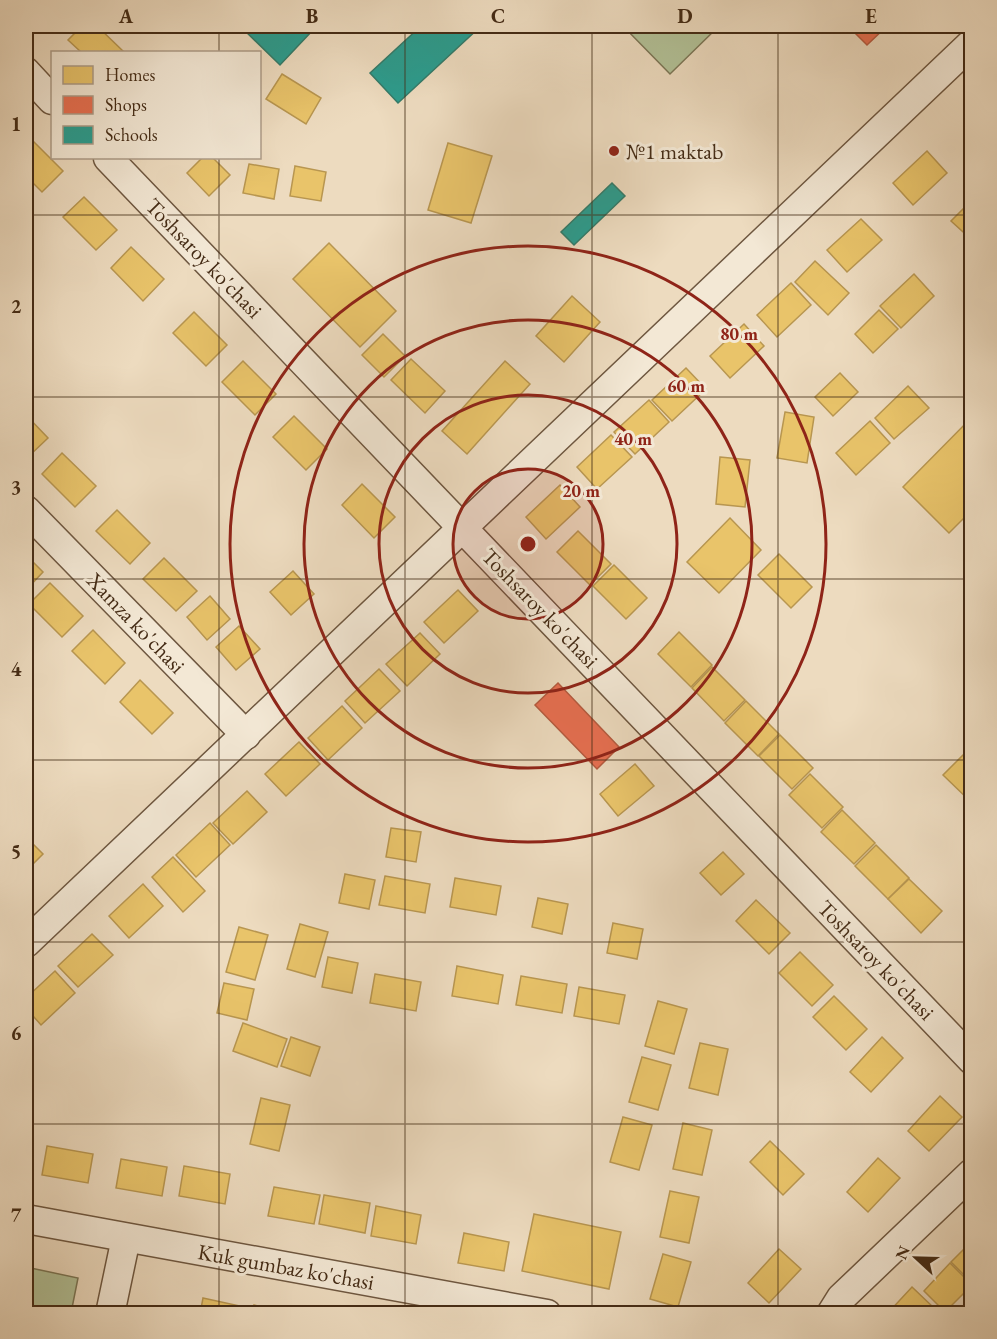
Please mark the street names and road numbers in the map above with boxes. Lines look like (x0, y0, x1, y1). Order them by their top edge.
street label: Toshsaroy ko'chasi (139, 192, 269, 324)
street label: Toshsaroy ko'chasi (475, 542, 605, 674)
street label: Xamza ko'chasi (80, 565, 192, 680)
street label: Toshsaroy ko'chasi (811, 894, 941, 1026)
street label: Kuk gumbaz ko'chasi (196, 1237, 376, 1297)

